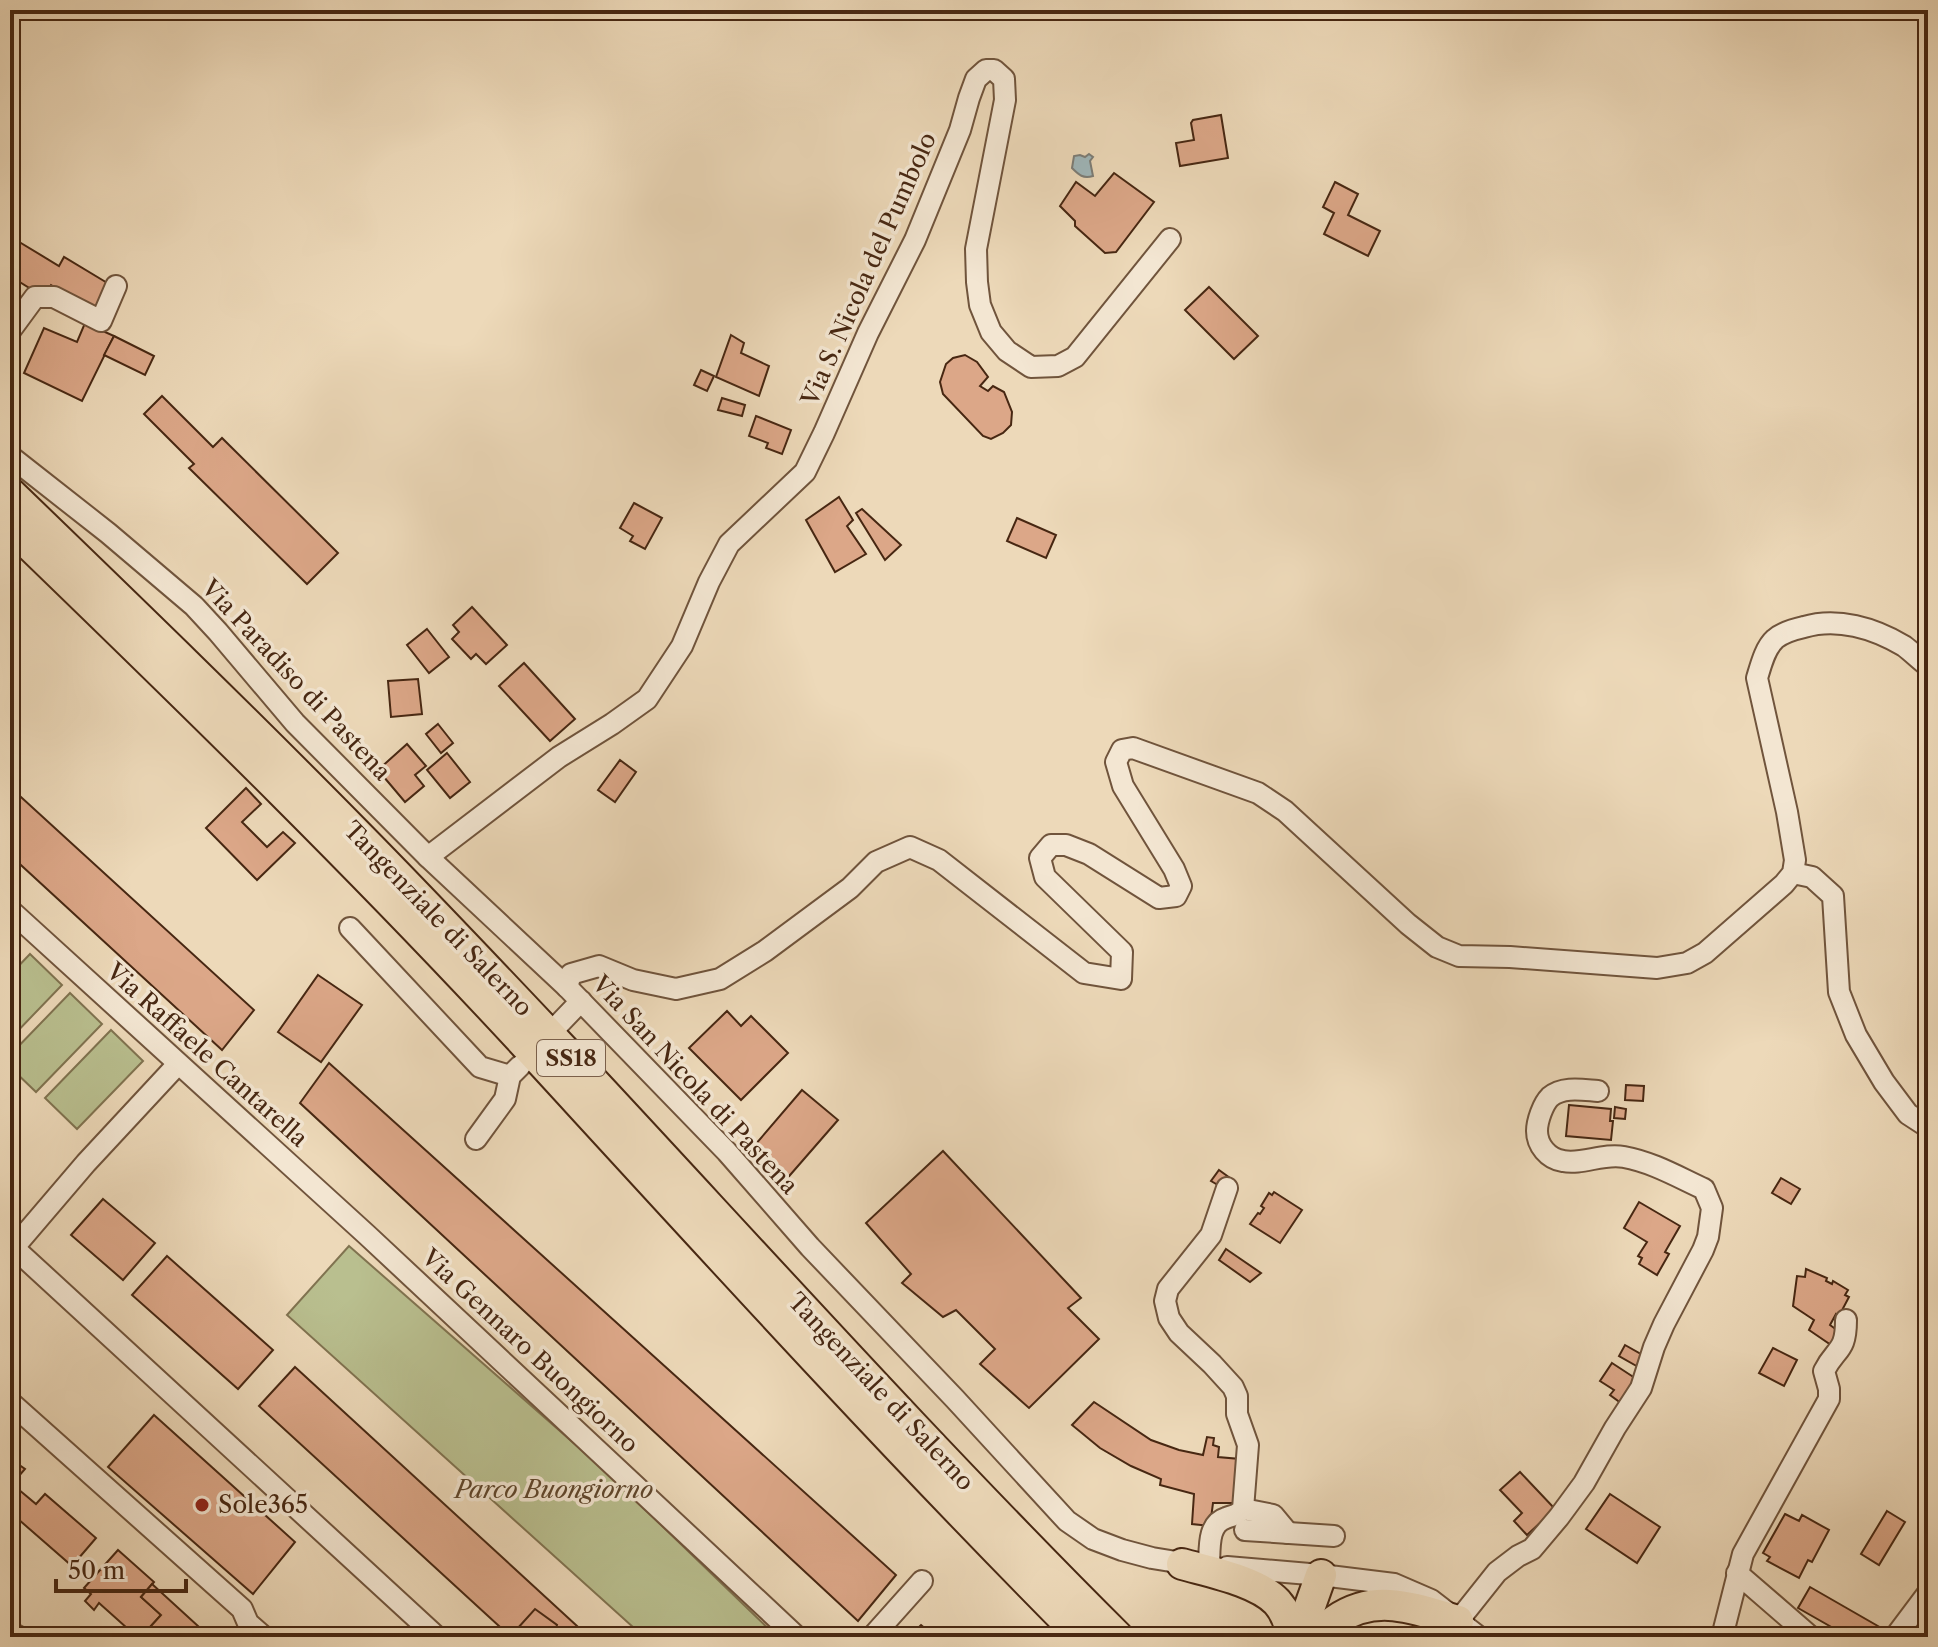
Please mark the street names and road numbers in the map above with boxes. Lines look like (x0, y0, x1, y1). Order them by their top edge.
street label: Via S. Nicola del Pumbolo (795, 128, 942, 411)
street label: Via Paradiso di Pastena (195, 572, 397, 786)
street label: Tangenziale di Salerno (338, 815, 539, 1022)
street label: Via Raffaele Cantarella (100, 956, 314, 1153)
street label: Via San Nicola di Pastena (586, 969, 805, 1200)
road number: SS18 (537, 1040, 605, 1076)
street label: Via Gennaro Buongiorno (415, 1242, 645, 1459)
street label: Tangenziale di Salerno (782, 1287, 980, 1496)

